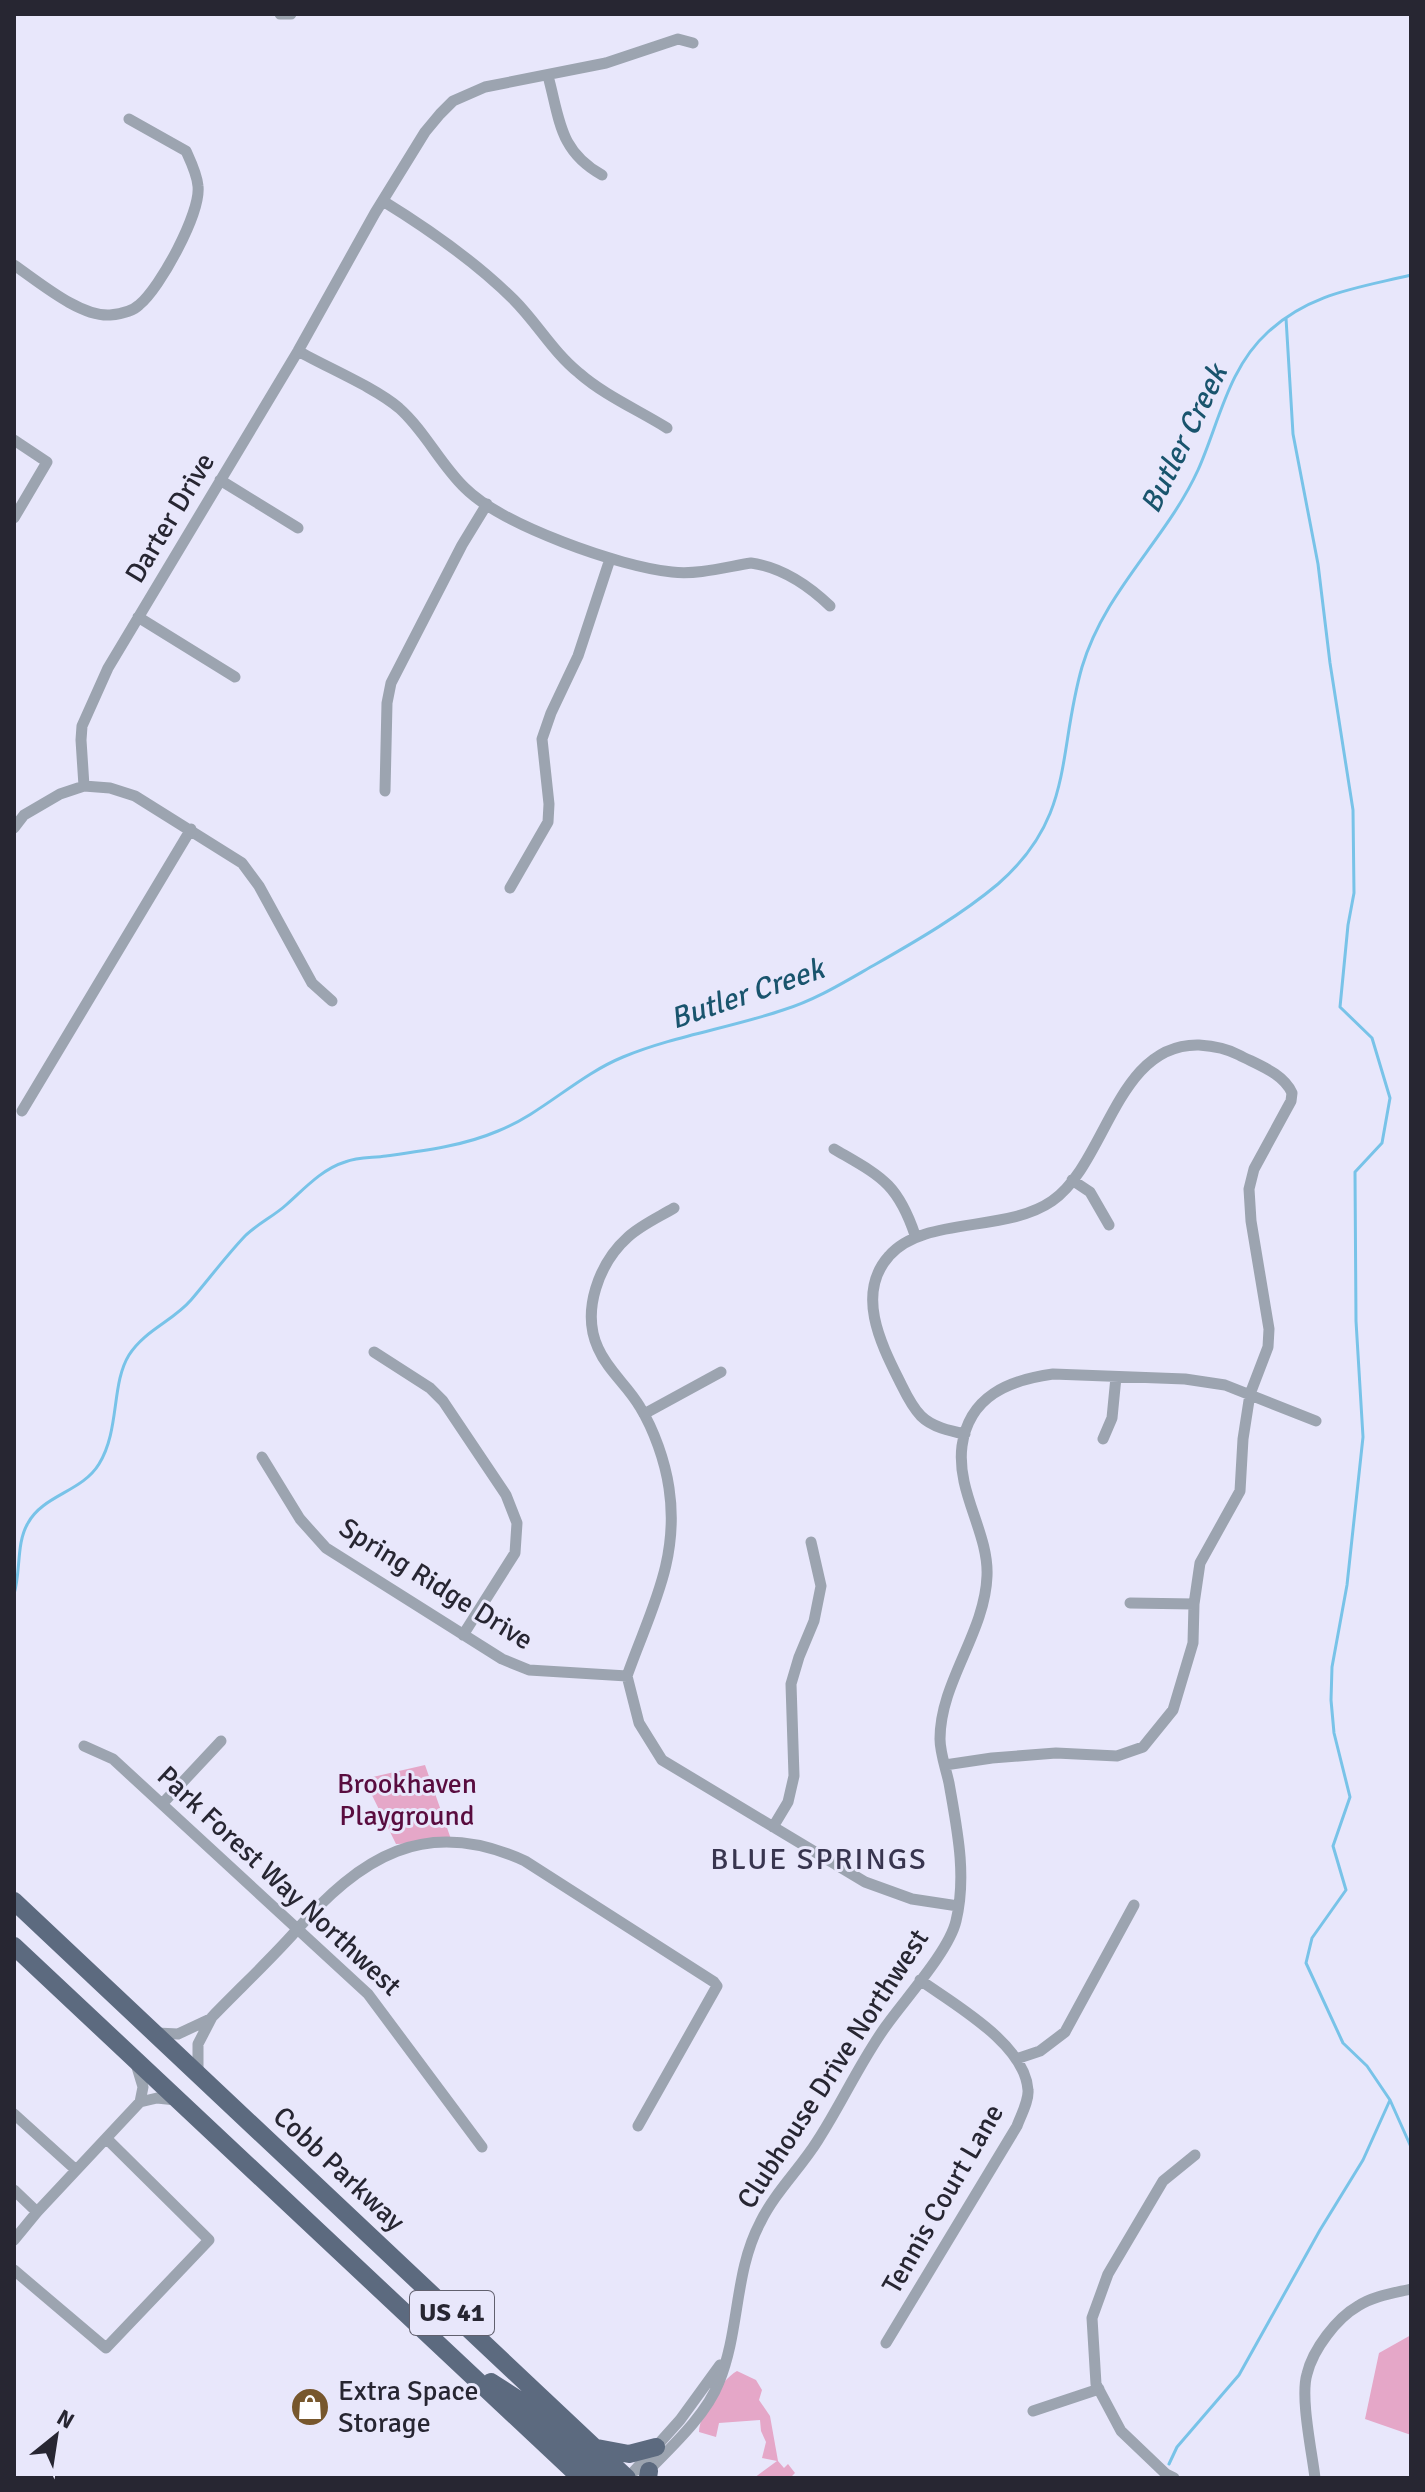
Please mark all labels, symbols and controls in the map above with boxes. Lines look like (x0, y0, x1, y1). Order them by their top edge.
water label: Butler Creek (1132, 356, 1237, 519)
street label: Darter Drive (118, 447, 222, 589)
water label: Butler Creek (665, 950, 831, 1038)
street label: Spring Ridge Drive (333, 1511, 539, 1657)
street label: Park Forest Way Northwest (150, 1759, 408, 2003)
park label: Brookhaven Playground (337, 1767, 477, 1833)
district label: BLUE SPRINGS (710, 1841, 928, 1878)
street label: Clubhouse Drive Northwest (730, 1923, 936, 2215)
street label: Tennis Court Lane (875, 2098, 1011, 2300)
street label: Cobb Parkway (266, 2099, 412, 2239)
road number: US 41 (410, 2291, 494, 2335)
place label: Extra Space Storage (338, 2374, 479, 2440)
shop icon: Extra Space Storage (289, 2386, 331, 2428)
north arrow (16, 2396, 96, 2476)
text: N (52, 2404, 79, 2435)

